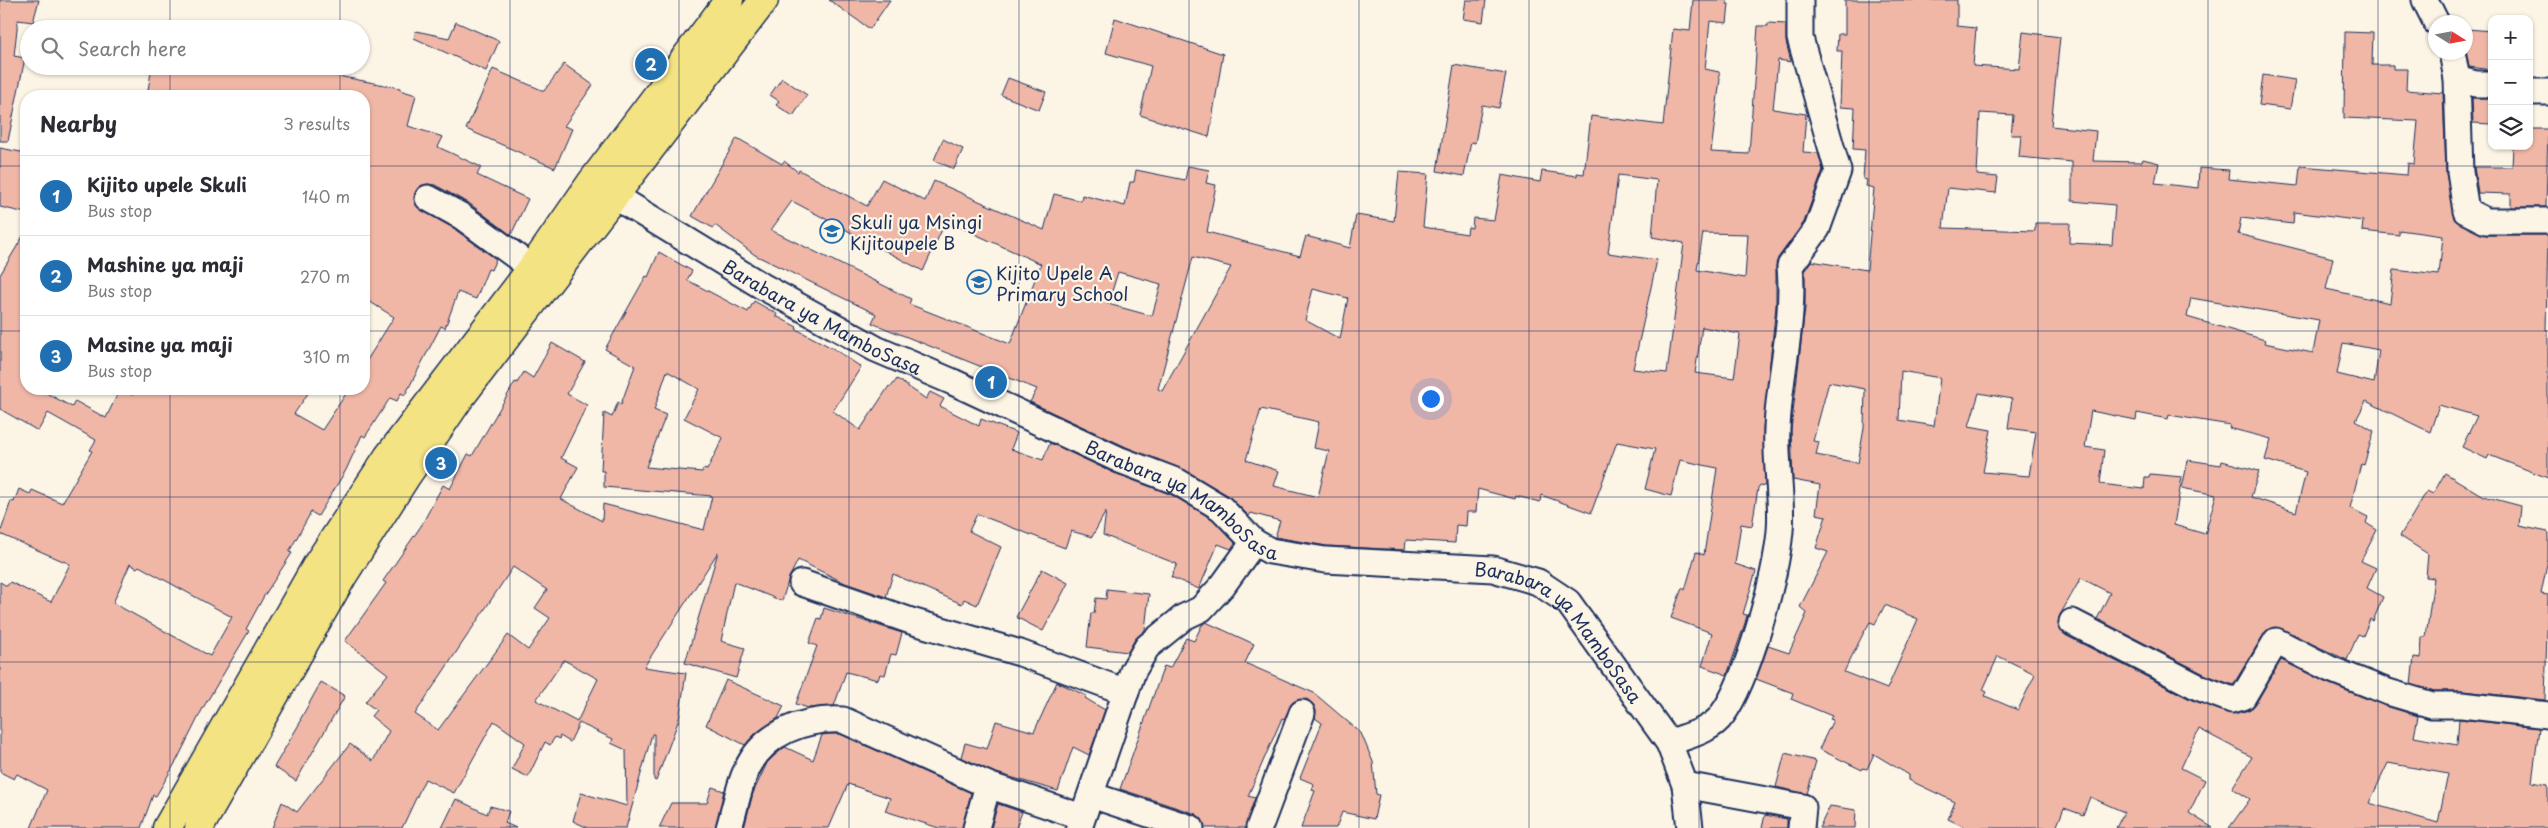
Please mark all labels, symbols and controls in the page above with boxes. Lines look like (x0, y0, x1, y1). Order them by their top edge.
north arrow (2428, 15, 2473, 60)
map controls (2488, 15, 2533, 150)
button: + (2488, 15, 2533, 60)
search box (20, 20, 370, 75)
icon: search (38, 34, 66, 62)
text: Search here (78, 34, 187, 62)
pin: 2 (635, 45, 667, 83)
button: − (2488, 60, 2533, 105)
button: layers (2488, 105, 2533, 150)
text: Nearby (40, 107, 117, 139)
text: 3 results (283, 111, 350, 135)
text: Kijito upele Skuli (87, 170, 247, 198)
text: 1 (52, 184, 60, 208)
text: 140 m (302, 184, 350, 208)
text: Bus stop (87, 198, 152, 222)
place label: Skuli ya Msingi Kijitoupele B (850, 208, 982, 256)
school or university icon: Skuli ya Msingi Kijitoupele B (819, 218, 845, 244)
text: Mashine ya maji (87, 250, 243, 278)
street label: Barabara ya MamboSasa (718, 252, 927, 381)
place label: Kijito Upele A Primary School (996, 259, 1128, 307)
text: 2 (50, 264, 62, 288)
text: 270 m (300, 264, 350, 288)
school or university icon: Kijito Upele A Primary School (966, 269, 992, 295)
text: Bus stop (87, 278, 152, 302)
text: Masine ya maji (87, 330, 233, 358)
text: 3 (51, 344, 61, 368)
text: 310 m (302, 344, 350, 368)
text: Bus stop (87, 358, 152, 382)
pin: 1 (975, 363, 1007, 401)
your location (1418, 386, 1444, 412)
street label: Barabara ya MamboSasa (1081, 432, 1280, 566)
pin: 3 (425, 444, 457, 482)
street label: Barabara ya MamboSasa (1474, 555, 1650, 709)

